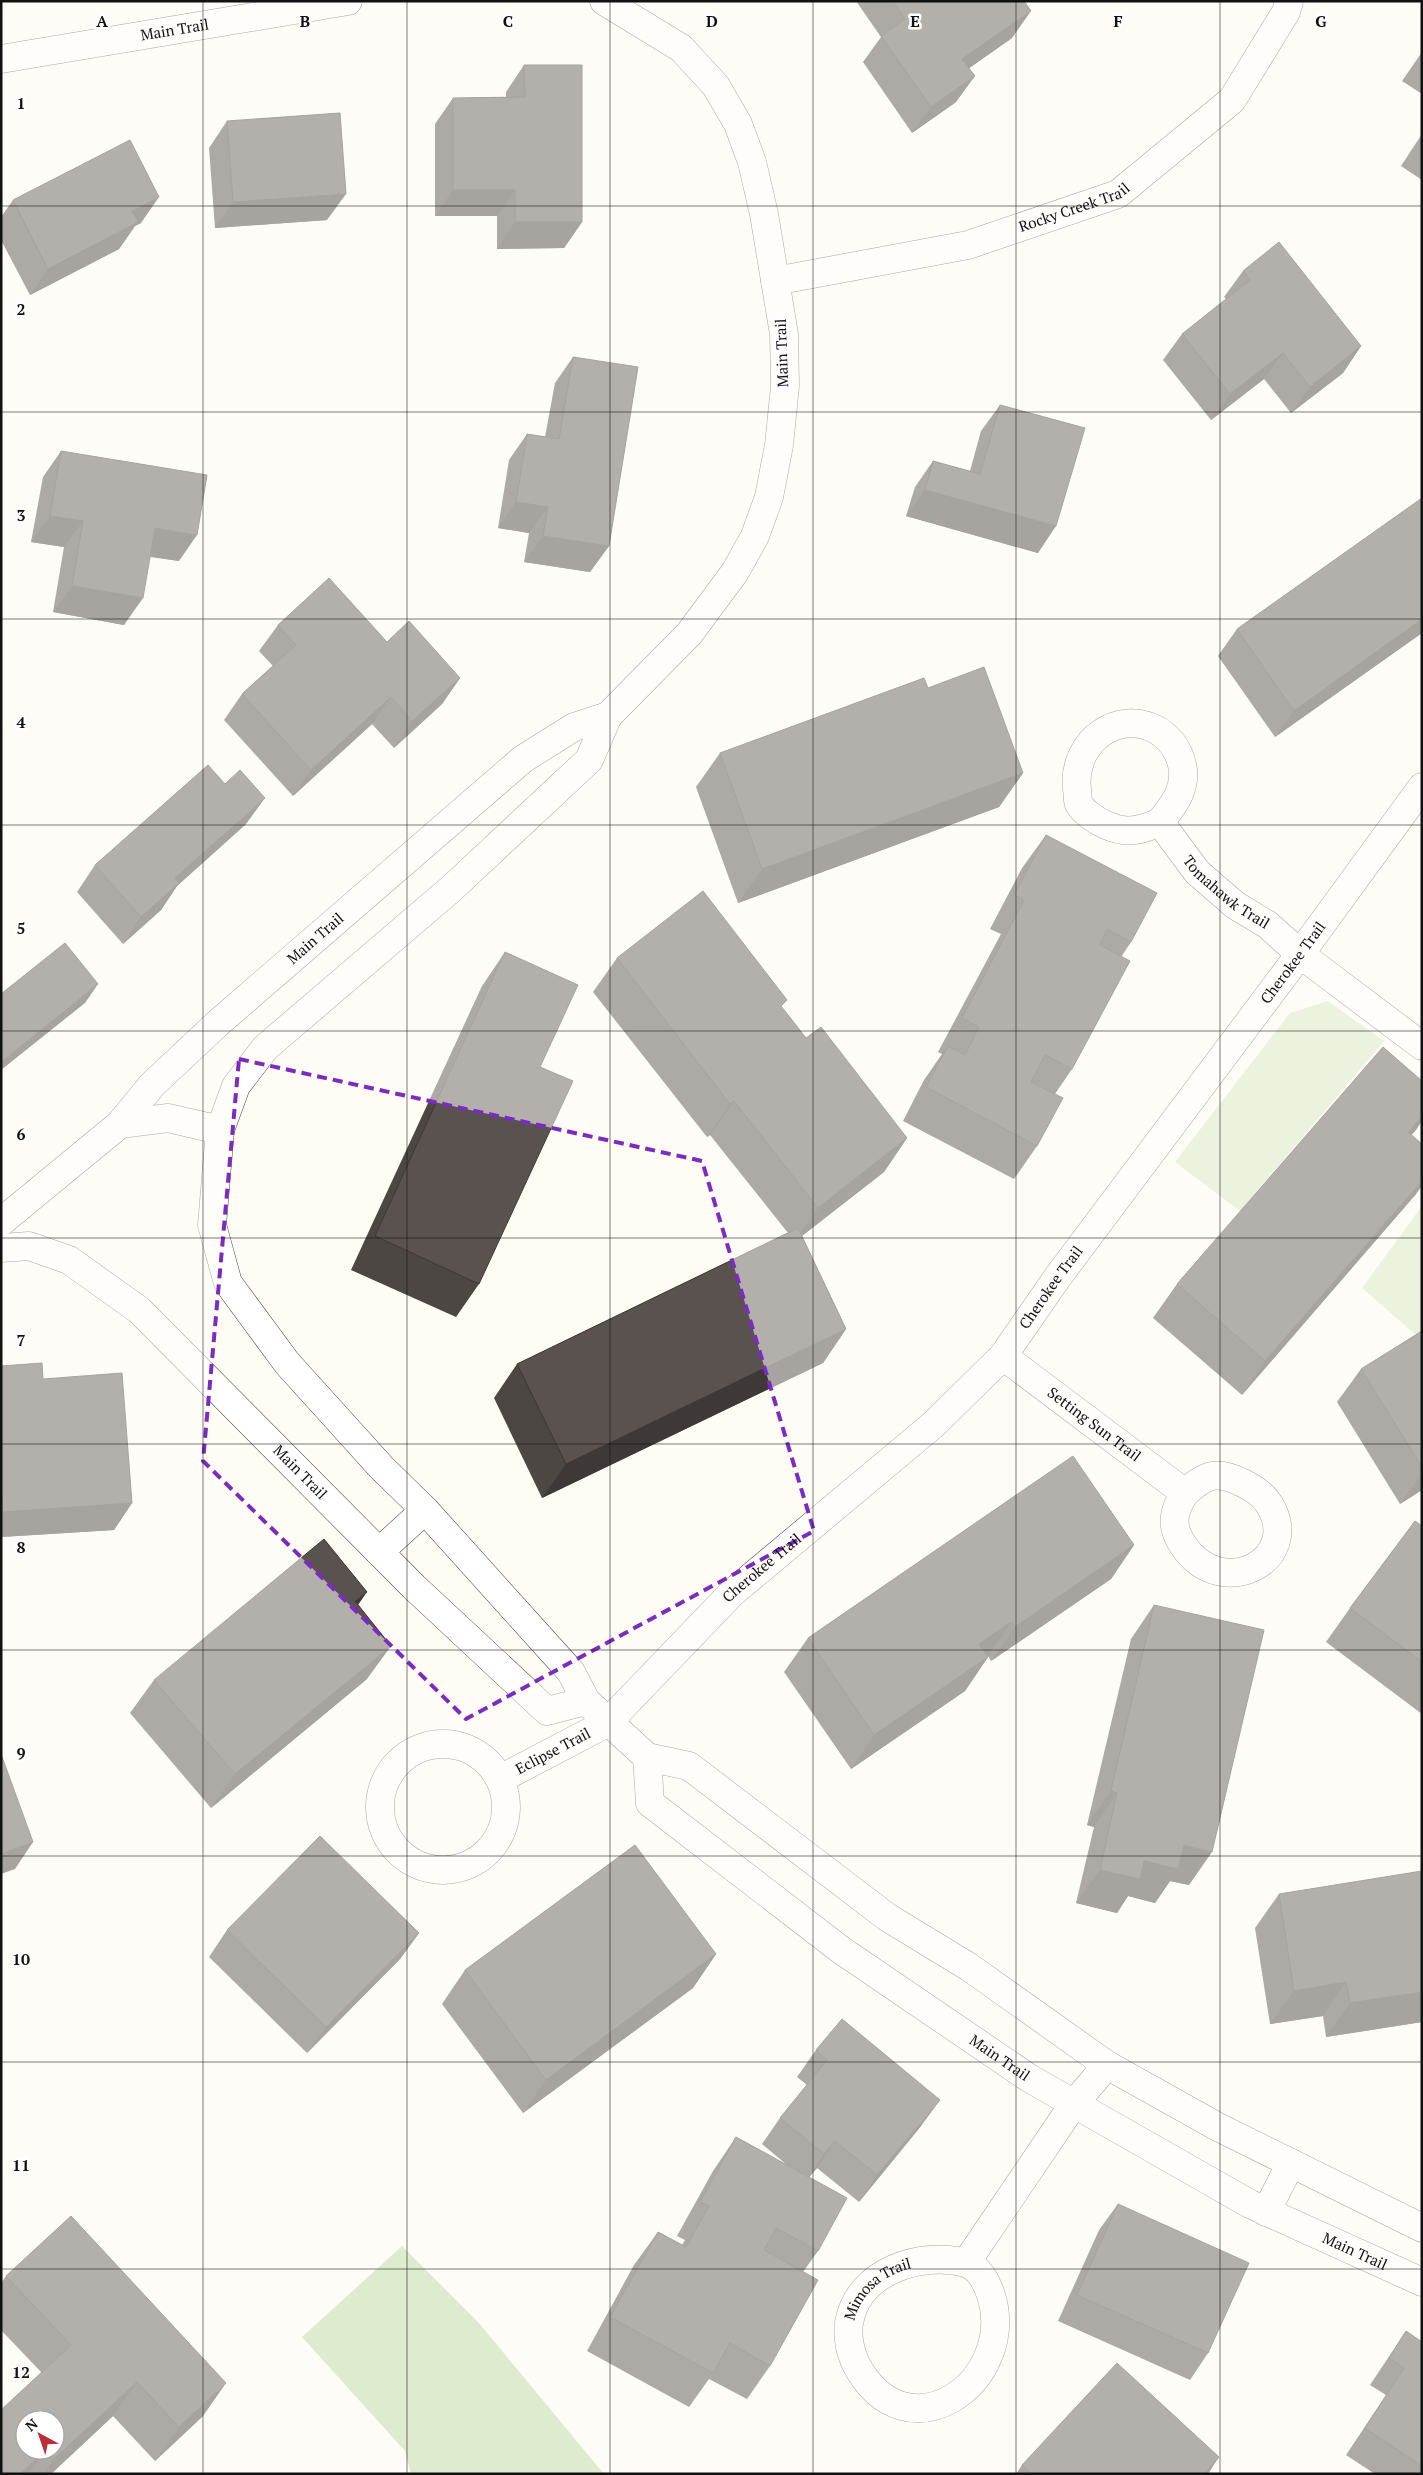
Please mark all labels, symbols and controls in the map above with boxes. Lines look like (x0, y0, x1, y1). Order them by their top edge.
text: A (96, 10, 108, 32)
text: B (300, 10, 310, 32)
text: C (503, 10, 513, 32)
text: D (706, 10, 718, 32)
text: E (910, 10, 920, 32)
text: F (1113, 10, 1123, 32)
text: G (1315, 10, 1327, 32)
street label: Main Trail (139, 13, 210, 45)
text: 1 (16, 92, 26, 114)
street label: Rocky Creek Trail (1016, 177, 1133, 236)
text: 2 (16, 298, 26, 320)
street label: Main Trail (770, 318, 792, 388)
text: 3 (16, 504, 26, 526)
text: 4 (16, 711, 26, 733)
street label: Tomahawk Trail (1179, 851, 1274, 933)
street label: Main Trail (282, 908, 347, 968)
text: 5 (16, 917, 26, 939)
street label: Cherokee Trail (1255, 917, 1329, 1007)
text: 6 (16, 1123, 26, 1145)
street label: Cherokee Trail (1014, 1241, 1087, 1332)
text: 7 (16, 1329, 26, 1351)
street label: Setting Sun Trail (1044, 1382, 1146, 1465)
street label: Main Trail (269, 1440, 332, 1503)
street label: Cherokee Trail (717, 1528, 805, 1606)
text: 8 (16, 1536, 26, 1558)
street label: Eclipse Trail (512, 1722, 594, 1778)
text: 9 (16, 1742, 26, 1764)
text: 10 (12, 1948, 30, 1970)
street label: Main Trail (966, 2030, 1034, 2085)
text: 11 (12, 2154, 30, 2176)
street label: Main Trail (1320, 2227, 1391, 2274)
street label: Mimosa Trail (839, 2253, 913, 2322)
text: 12 (12, 2361, 30, 2383)
north arrow (15, 2410, 65, 2460)
text: N (21, 2414, 42, 2435)

